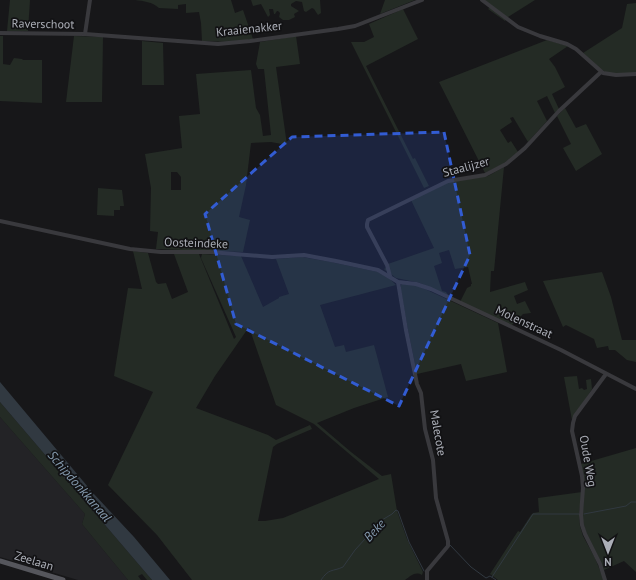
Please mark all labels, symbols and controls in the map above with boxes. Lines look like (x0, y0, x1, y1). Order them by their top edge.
street label: Raverschoot (11, 15, 75, 32)
street label: Kraaienakker (215, 18, 283, 39)
street label: Staalijzer (441, 153, 491, 180)
street label: Oosteindeke (164, 234, 228, 251)
street label: Molenstraat (493, 302, 555, 341)
street label: Malecote (427, 409, 450, 457)
street label: Oude Weg (577, 434, 600, 488)
water label: Schipdonkkanaal (44, 447, 116, 526)
water label: Beke (360, 515, 389, 545)
north arrow (588, 532, 628, 572)
street label: Zeelaan (13, 548, 55, 574)
text: N (604, 555, 612, 569)

